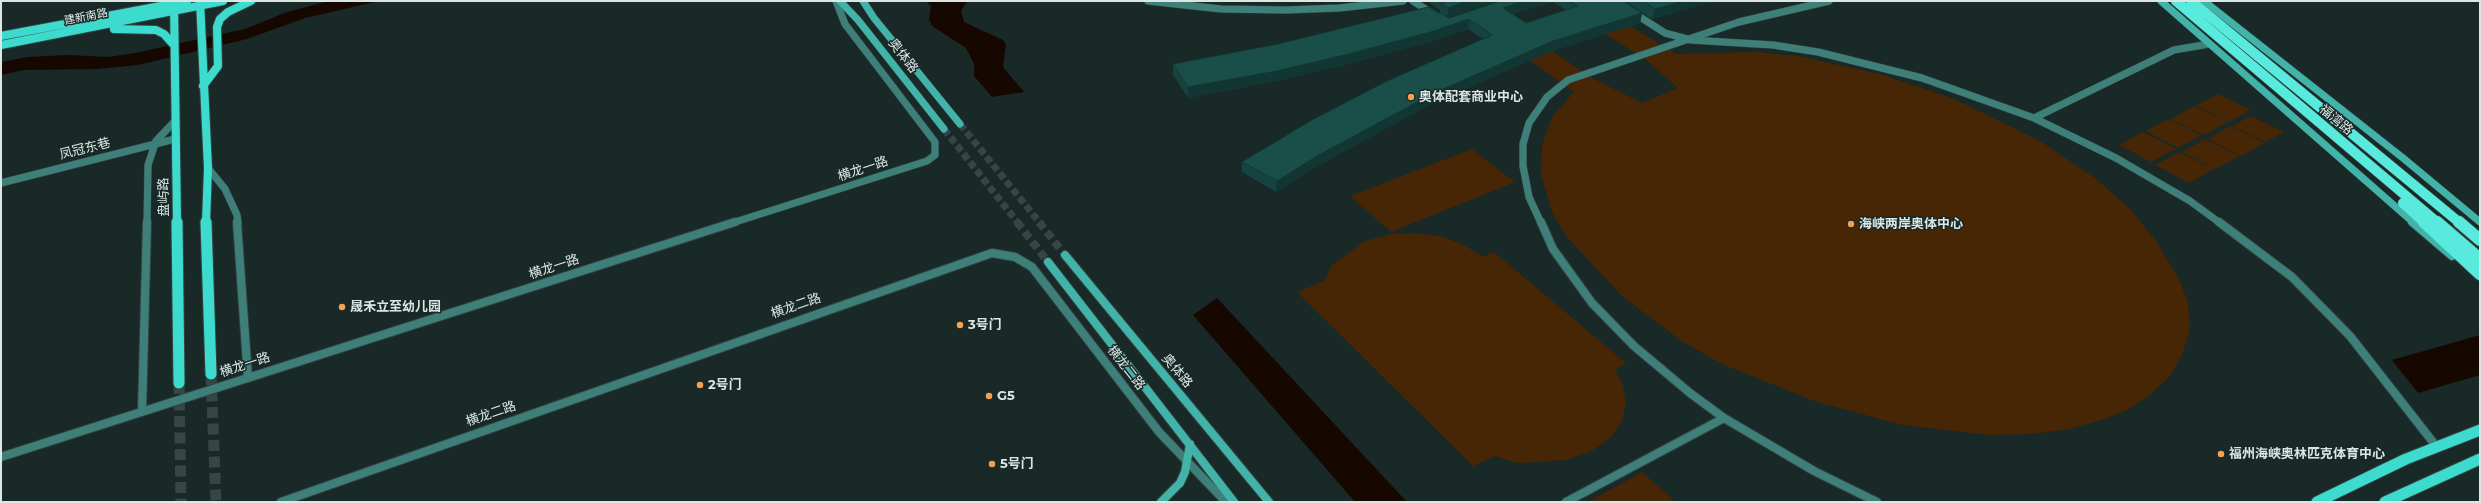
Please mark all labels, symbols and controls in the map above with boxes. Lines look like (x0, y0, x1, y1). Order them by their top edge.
street label: 建新南路 (63, 6, 109, 28)
street label: 奥体路 (885, 36, 921, 76)
place label: 奥体配套商业中心 (1419, 89, 1523, 105)
marker: 奥体配套商业中心 (1406, 92, 1416, 102)
street label: 福湾路 (2316, 101, 2356, 139)
street label: 凤冠东巷 (58, 135, 112, 163)
street label: 横龙一路 (836, 154, 890, 184)
street label: 盘屿路 (156, 177, 172, 217)
place label: 海峡两岸奥体中心 (1859, 216, 1963, 232)
marker: 海峡两岸奥体中心 (1846, 219, 1856, 229)
street label: 横龙一路 (527, 252, 581, 282)
street label: 横龙二路 (769, 290, 823, 322)
place label: 晟禾立至幼儿园 (350, 299, 441, 315)
marker: 晟禾立至幼儿园 (337, 302, 347, 312)
place label: 3号门 (968, 317, 1002, 333)
marker: 3号门 (955, 320, 965, 330)
street label: 横龙二路 (1104, 343, 1148, 393)
street label: 横龙一路 (218, 350, 272, 380)
street label: 奥体路 (1158, 351, 1196, 391)
place label: 2号门 (708, 377, 742, 393)
marker: 2号门 (695, 380, 705, 390)
place label: G5 (997, 388, 1015, 404)
marker: G5 (984, 391, 994, 401)
street label: 横龙二路 (464, 398, 518, 430)
place label: 福州海峡奥林匹克体育中心 (2229, 446, 2385, 462)
marker: 福州海峡奥林匹克体育中心 (2216, 449, 2226, 459)
place label: 5号门 (1000, 456, 1034, 472)
marker: 5号门 (987, 459, 997, 469)

